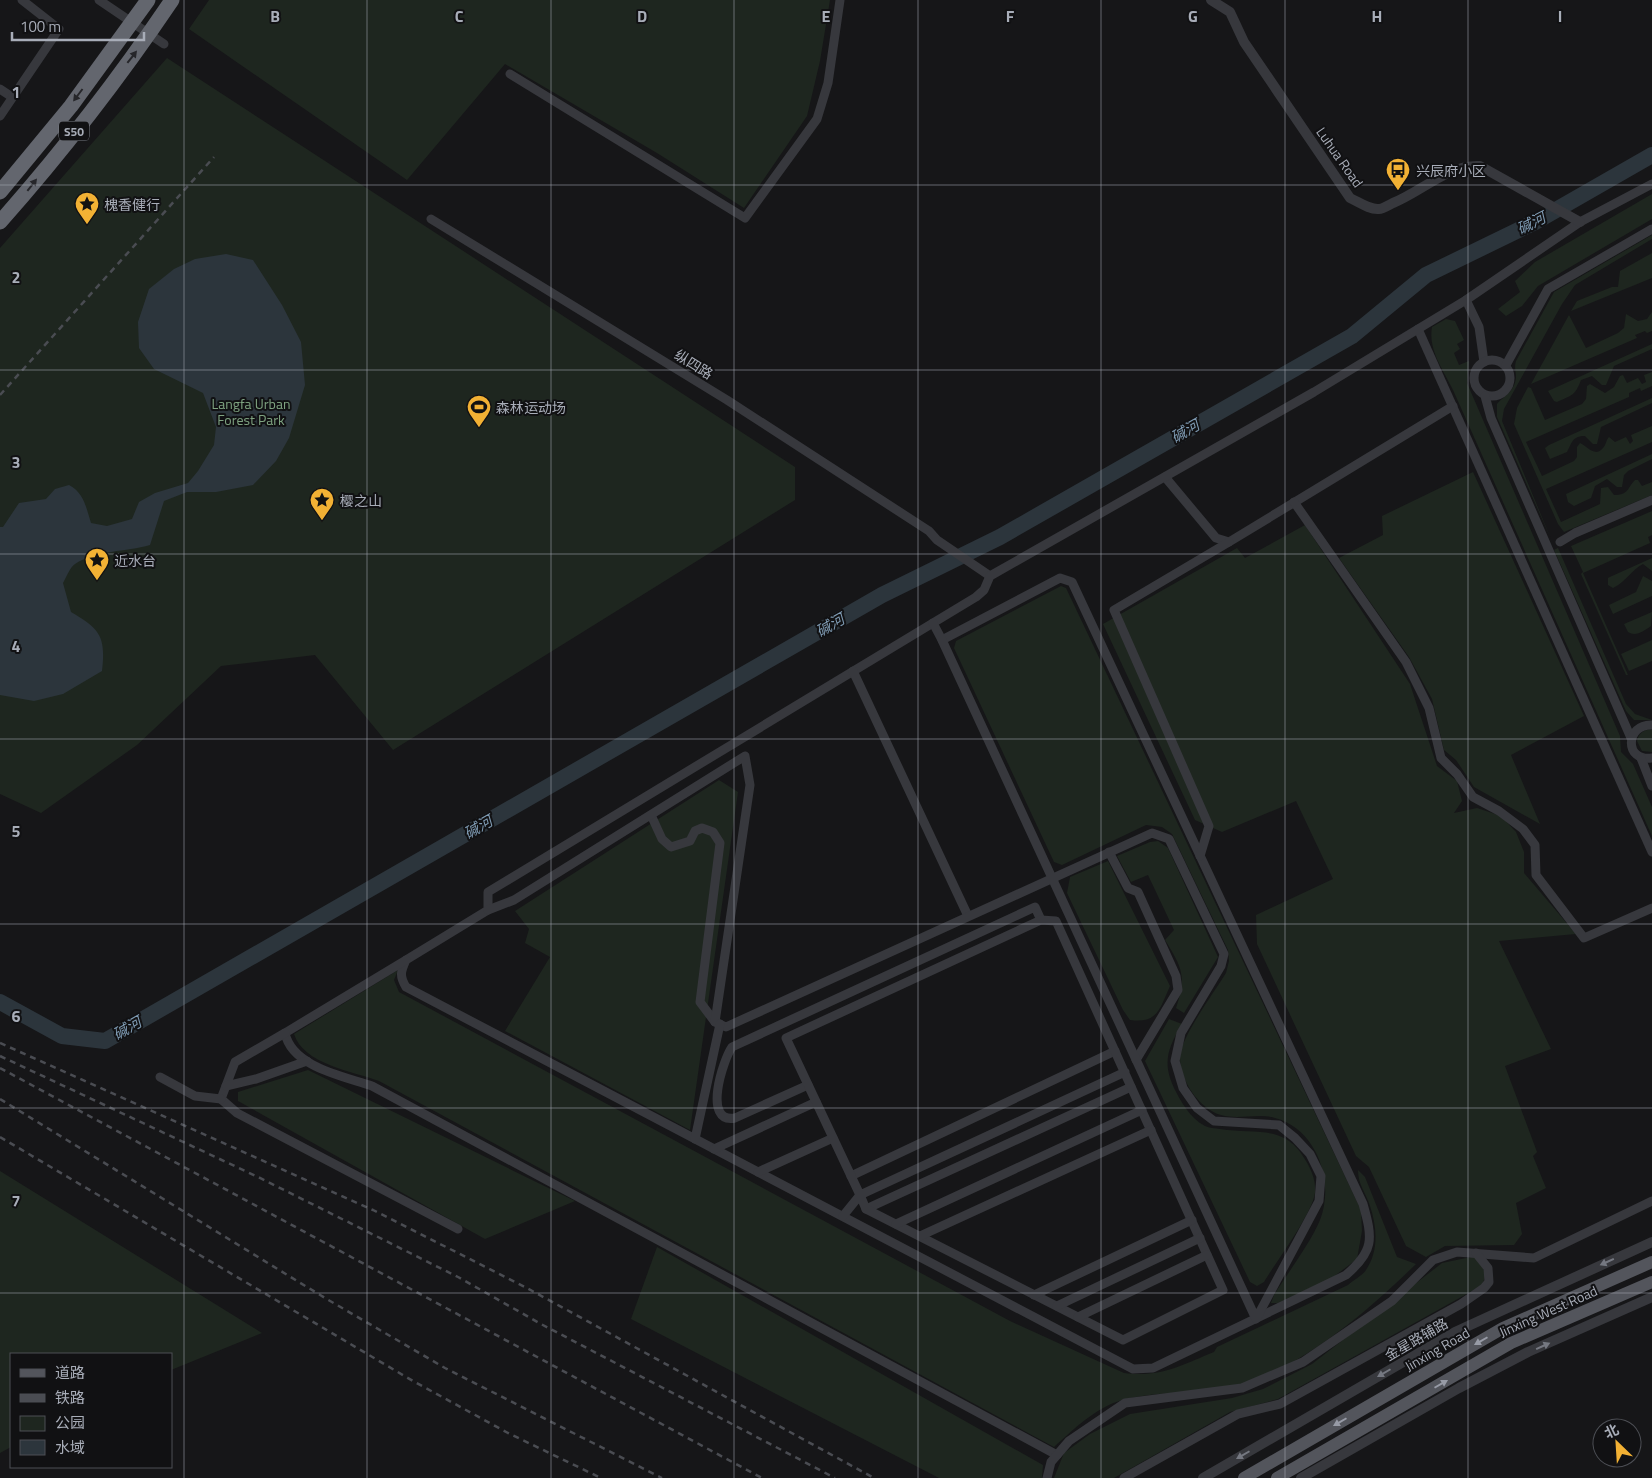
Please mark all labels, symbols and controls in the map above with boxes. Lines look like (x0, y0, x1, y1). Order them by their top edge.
text: B (270, 4, 280, 28)
text: C (455, 4, 464, 28)
text: D (637, 4, 647, 28)
text: E (822, 4, 831, 28)
text: F (1006, 4, 1015, 28)
text: G (1188, 4, 1198, 28)
text: H (1372, 4, 1382, 28)
text: I (1558, 4, 1562, 28)
scale bar (12, 10, 145, 42)
text: 100 m (20, 15, 61, 38)
one-way arrow (126, 51, 137, 64)
text: 1 (12, 80, 20, 104)
one-way arrow (73, 88, 84, 101)
road number: S50 (59, 122, 89, 140)
street label: Luhua Road (1311, 123, 1369, 191)
bus stop icon: 兴辰府小区 (1385, 157, 1411, 191)
place label: 兴辰府小区 (1416, 160, 1486, 181)
one-way arrow (27, 178, 37, 192)
place icon: 槐香健行 (74, 191, 100, 225)
place label: 槐香健行 (104, 194, 160, 215)
water label: 碱河 (1512, 205, 1552, 240)
text: 2 (12, 265, 20, 289)
street label: 纵四路 (671, 344, 717, 384)
park label: Langfa Urban Forest Park (212, 393, 290, 430)
sports icon: 森林运动场 (466, 394, 492, 428)
place label: 森林运动场 (496, 397, 566, 418)
water label: 碱河 (1166, 412, 1206, 448)
text: 3 (12, 450, 20, 474)
place icon: 樱之山 (309, 487, 335, 521)
place label: 樱之山 (340, 490, 382, 511)
place icon: 近水台 (84, 547, 110, 581)
place label: 近水台 (114, 550, 156, 571)
water label: 碱河 (811, 606, 851, 642)
text: 4 (12, 634, 21, 658)
water label: 碱河 (459, 808, 499, 844)
text: 5 (12, 819, 21, 843)
text: 6 (12, 1004, 21, 1028)
water label: 碱河 (108, 1009, 148, 1045)
text: 7 (12, 1189, 20, 1213)
one-way arrow (1600, 1258, 1614, 1266)
street label: Jinxing West Road (1495, 1280, 1601, 1342)
street label: 金星路辅路 (1380, 1312, 1452, 1366)
street label: Jinxing Road (1401, 1322, 1473, 1376)
one-way arrow (1474, 1337, 1488, 1346)
one-way arrow (1536, 1341, 1550, 1349)
legend (10, 1353, 172, 1468)
text: 道路 (55, 1361, 85, 1384)
one-way arrow (1378, 1369, 1391, 1378)
one-way arrow (1434, 1379, 1447, 1388)
text: 铁路 (55, 1386, 85, 1409)
text: 公园 (55, 1411, 85, 1434)
one-way arrow (1334, 1418, 1347, 1427)
north arrow (1592, 1418, 1642, 1468)
text: 北 (1601, 1418, 1622, 1443)
text: 水域 (55, 1436, 85, 1459)
one-way arrow (1237, 1450, 1250, 1459)

